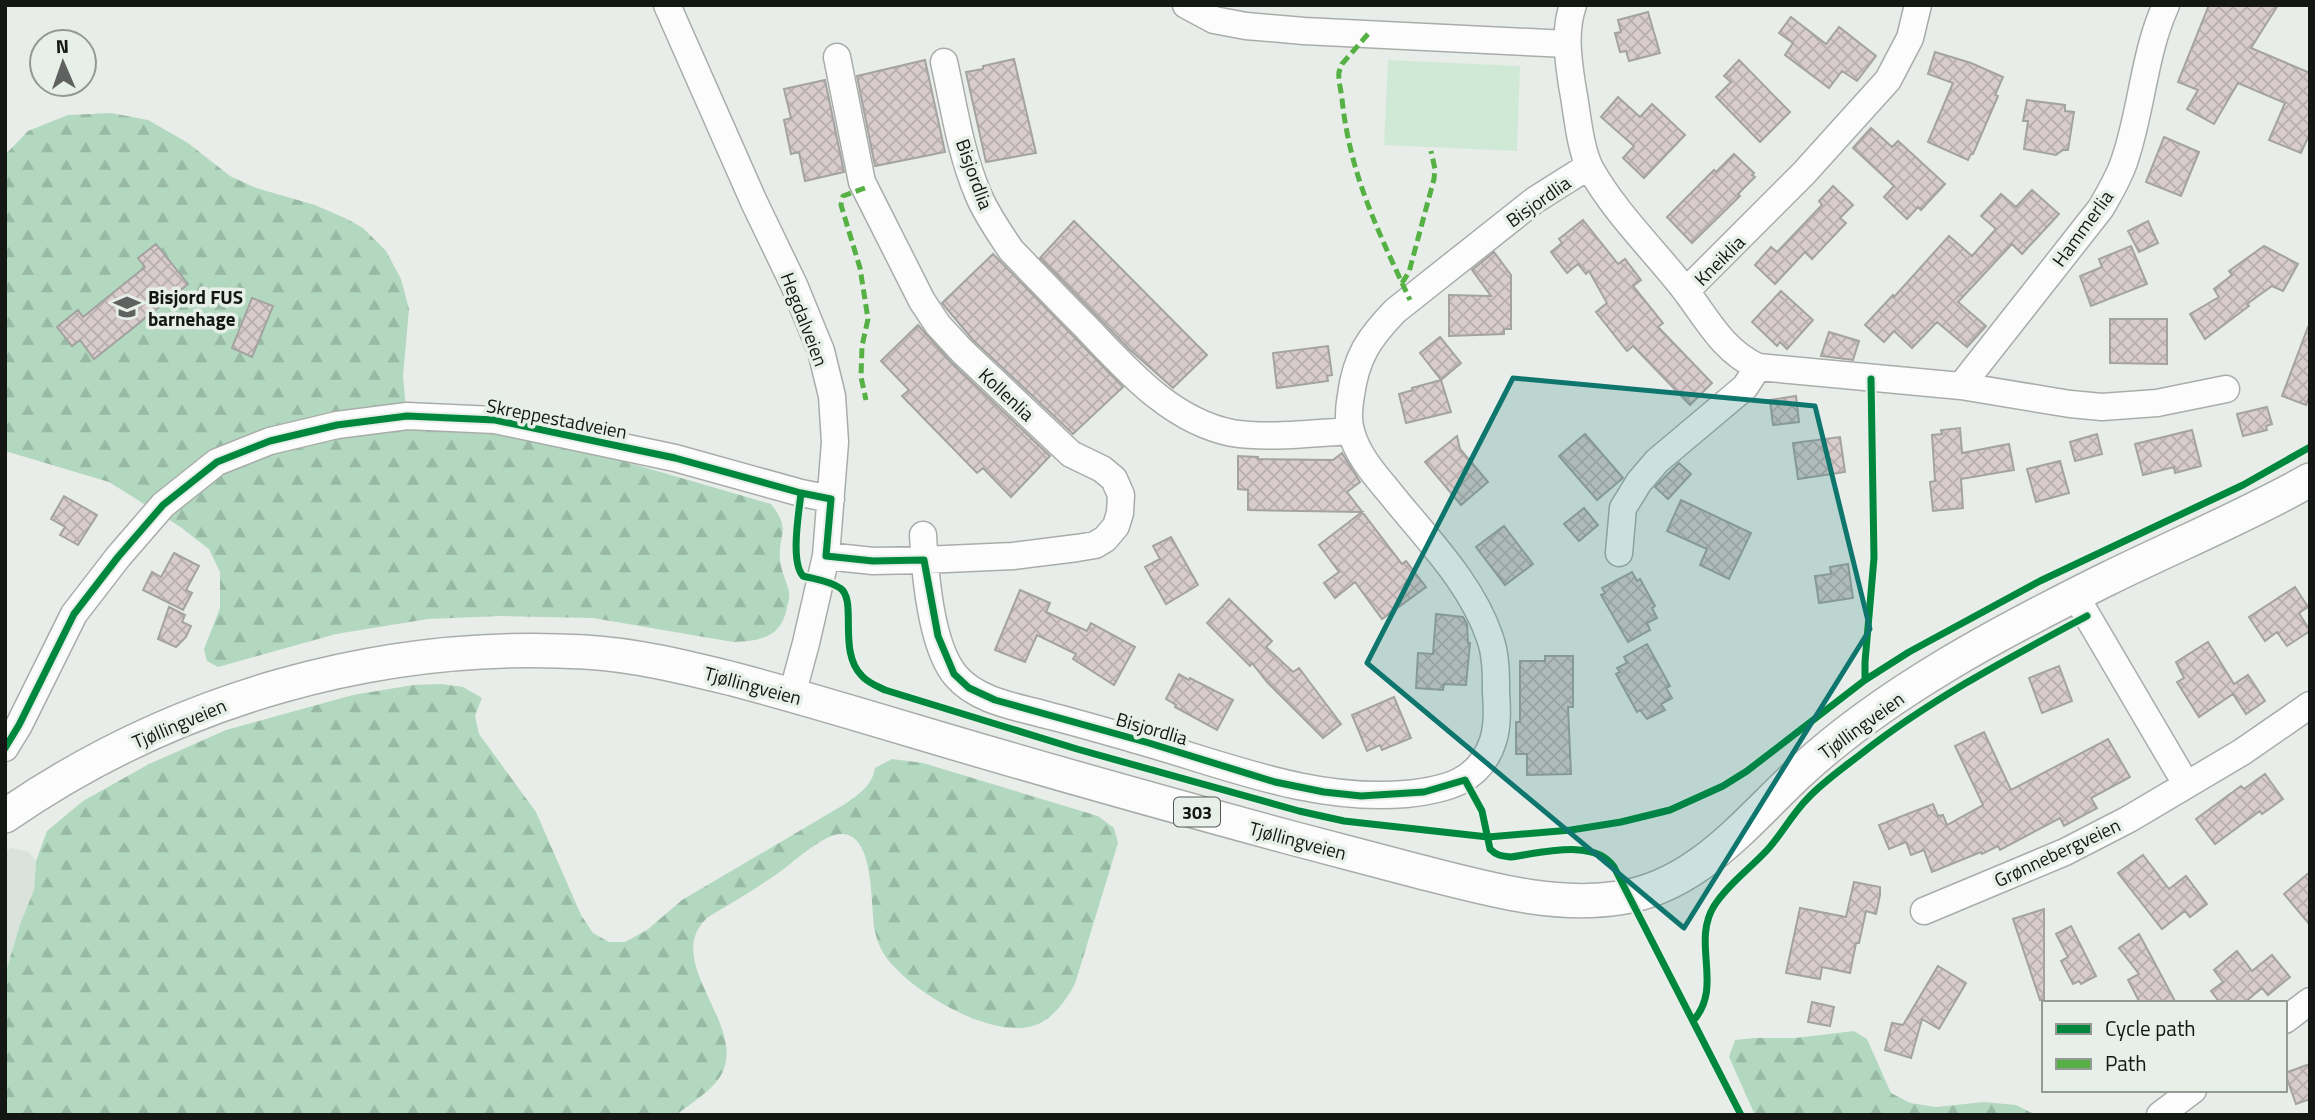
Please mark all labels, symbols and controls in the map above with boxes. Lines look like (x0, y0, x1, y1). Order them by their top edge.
north arrow (28, 28, 98, 98)
text: N (55, 31, 69, 60)
street label: Bisjordlia (949, 135, 1001, 214)
street label: Bisjordlia (1500, 168, 1577, 234)
street label: Hammerlia (2044, 183, 2120, 272)
street label: Kneiklia (1687, 228, 1751, 292)
street label: Hegdalveien (774, 268, 836, 370)
place label: Bisjord FUS barnehage (148, 282, 243, 333)
school or university icon: Bisjord FUS barnehage (112, 292, 142, 322)
street label: Kollenlia (973, 360, 1042, 428)
street label: Skreppestadveien (484, 390, 630, 446)
street label: Tjøllingveien (701, 658, 805, 712)
street label: Tjøllingveien (1812, 684, 1910, 766)
street label: Tjøllingveien (127, 690, 231, 756)
street label: Bisjordlia (1113, 704, 1192, 752)
road number: 303 (1174, 798, 1220, 826)
street label: Grønnebergveien (1989, 810, 2125, 894)
street label: Tjøllingveien (1246, 813, 1350, 867)
legend (2042, 1001, 2287, 1092)
text: Cycle path (2105, 1012, 2196, 1044)
text: Path (2105, 1047, 2147, 1079)

